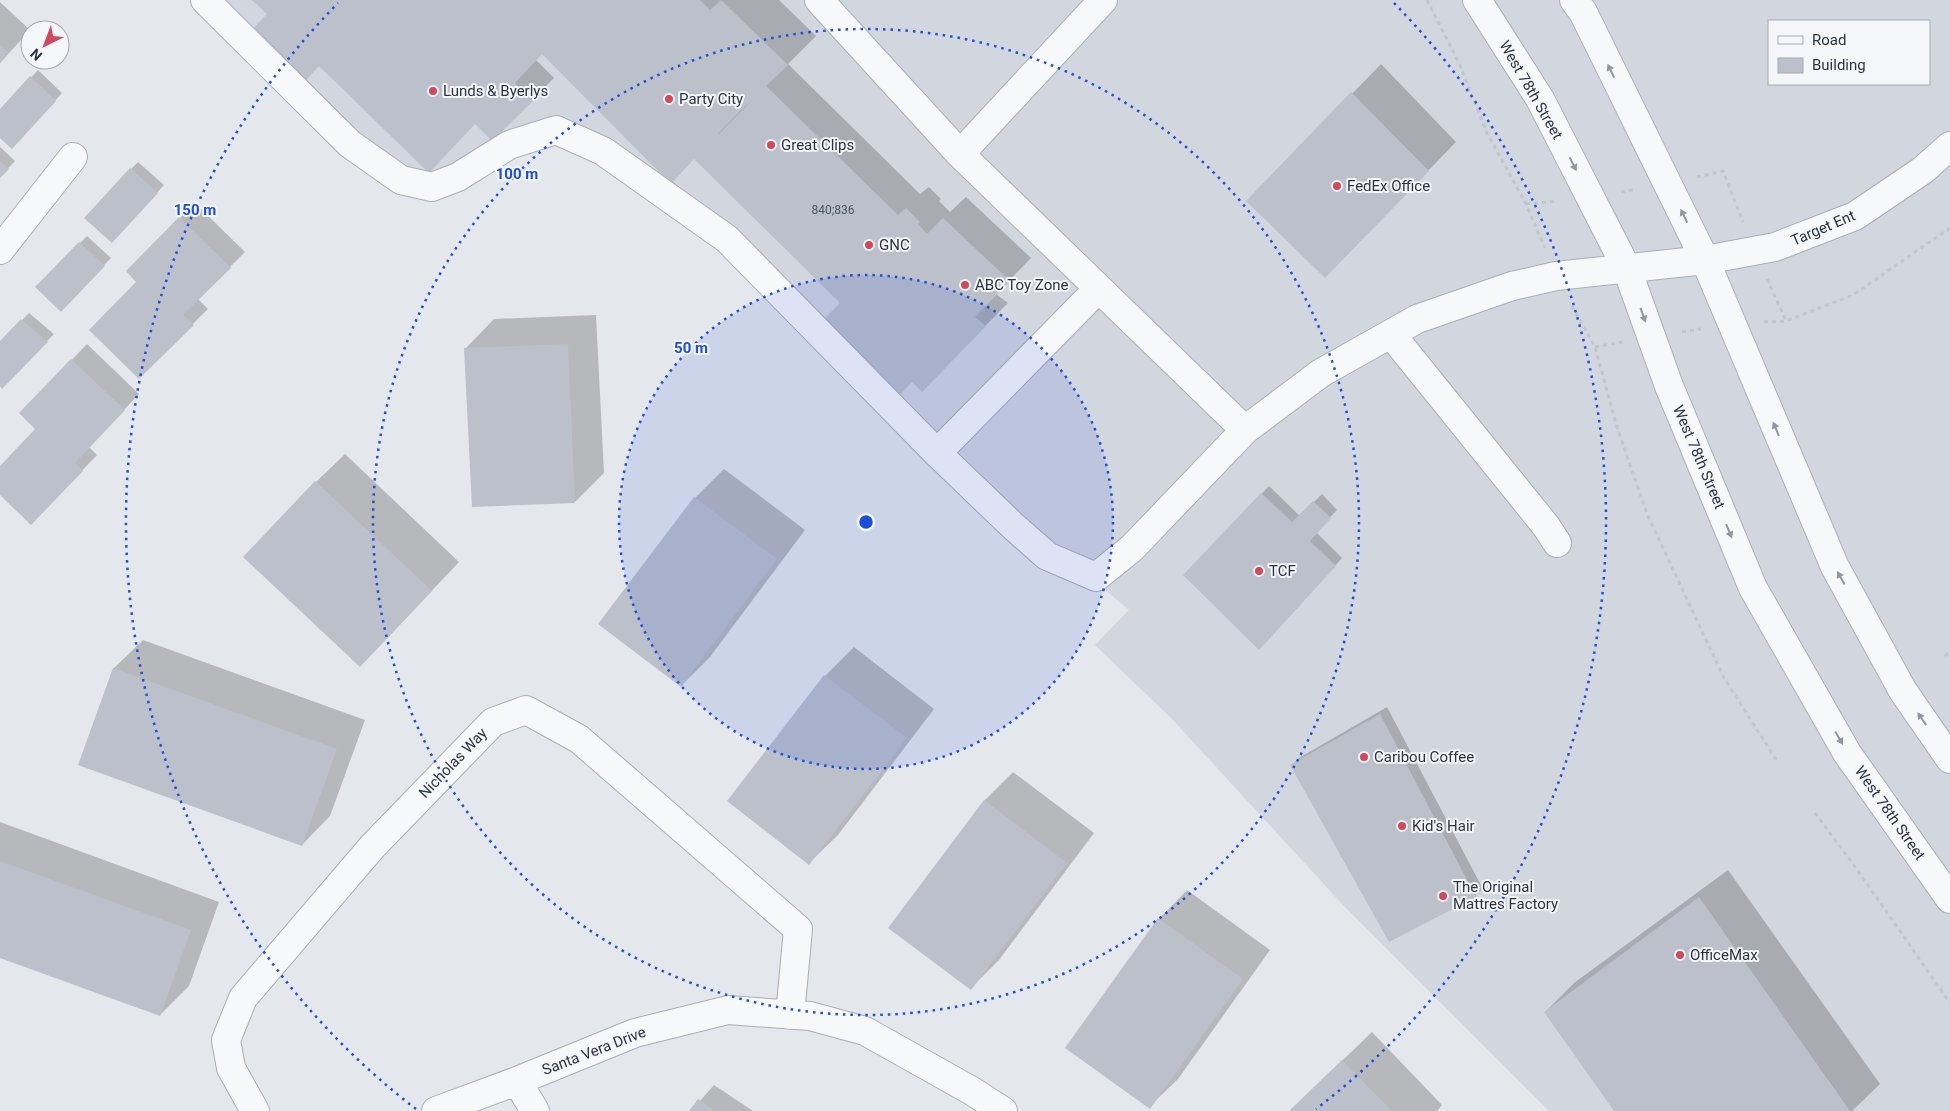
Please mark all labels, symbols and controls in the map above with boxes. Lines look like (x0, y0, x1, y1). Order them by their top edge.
north arrow (20, 20, 70, 70)
legend (1768, 20, 1930, 85)
text: Road (1812, 31, 1846, 49)
street label: West 78th Street (1496, 38, 1567, 143)
text: N (27, 45, 45, 64)
text: Building (1812, 56, 1866, 74)
one-way arrow (1607, 64, 1615, 78)
place label: Lunds & Byerlys (443, 82, 548, 100)
marker: Lunds & Byerlys (427, 85, 439, 97)
place label: Party City (679, 90, 743, 108)
marker: Party City (663, 93, 675, 105)
place label: Great Clips (781, 136, 854, 154)
marker: Great Clips (765, 139, 777, 151)
one-way arrow (1569, 157, 1577, 171)
text: 100 m (496, 165, 538, 183)
place label: FedEx Office (1347, 177, 1430, 195)
marker: FedEx Office (1331, 180, 1343, 192)
text: 150 m (174, 201, 216, 219)
house number: 840;836 (811, 203, 855, 217)
street label: Target Ent (1788, 206, 1858, 250)
one-way arrow (1679, 209, 1688, 224)
place label: GNC (879, 236, 910, 254)
marker: GNC (863, 239, 875, 251)
place label: ABC Toy Zone (975, 276, 1068, 294)
marker: ABC Toy Zone (959, 279, 971, 291)
one-way arrow (1639, 308, 1647, 323)
text: 50 m (674, 339, 708, 357)
street label: West 78th Street (1669, 403, 1729, 512)
one-way arrow (1772, 422, 1780, 436)
centre of rings (857, 513, 875, 531)
one-way arrow (1726, 524, 1734, 538)
place label: TCF (1269, 562, 1296, 580)
marker: TCF (1253, 565, 1265, 577)
one-way arrow (1837, 571, 1845, 585)
one-way arrow (1917, 712, 1927, 725)
street label: Nicholas Way (415, 724, 491, 802)
one-way arrow (1834, 731, 1843, 744)
place label: Caribou Coffee (1374, 748, 1474, 766)
marker: Caribou Coffee (1358, 751, 1370, 763)
street label: West 78th Street (1851, 762, 1929, 864)
place label: Kid's Hair (1412, 817, 1475, 835)
marker: Kid's Hair (1396, 820, 1408, 832)
place label: The Original Mattres Factory (1453, 878, 1558, 913)
marker: The Original Mattres Factory (1437, 890, 1449, 902)
place label: OfficeMax (1690, 946, 1758, 964)
marker: OfficeMax (1674, 949, 1686, 961)
street label: Santa Vera Drive (540, 1023, 648, 1079)

